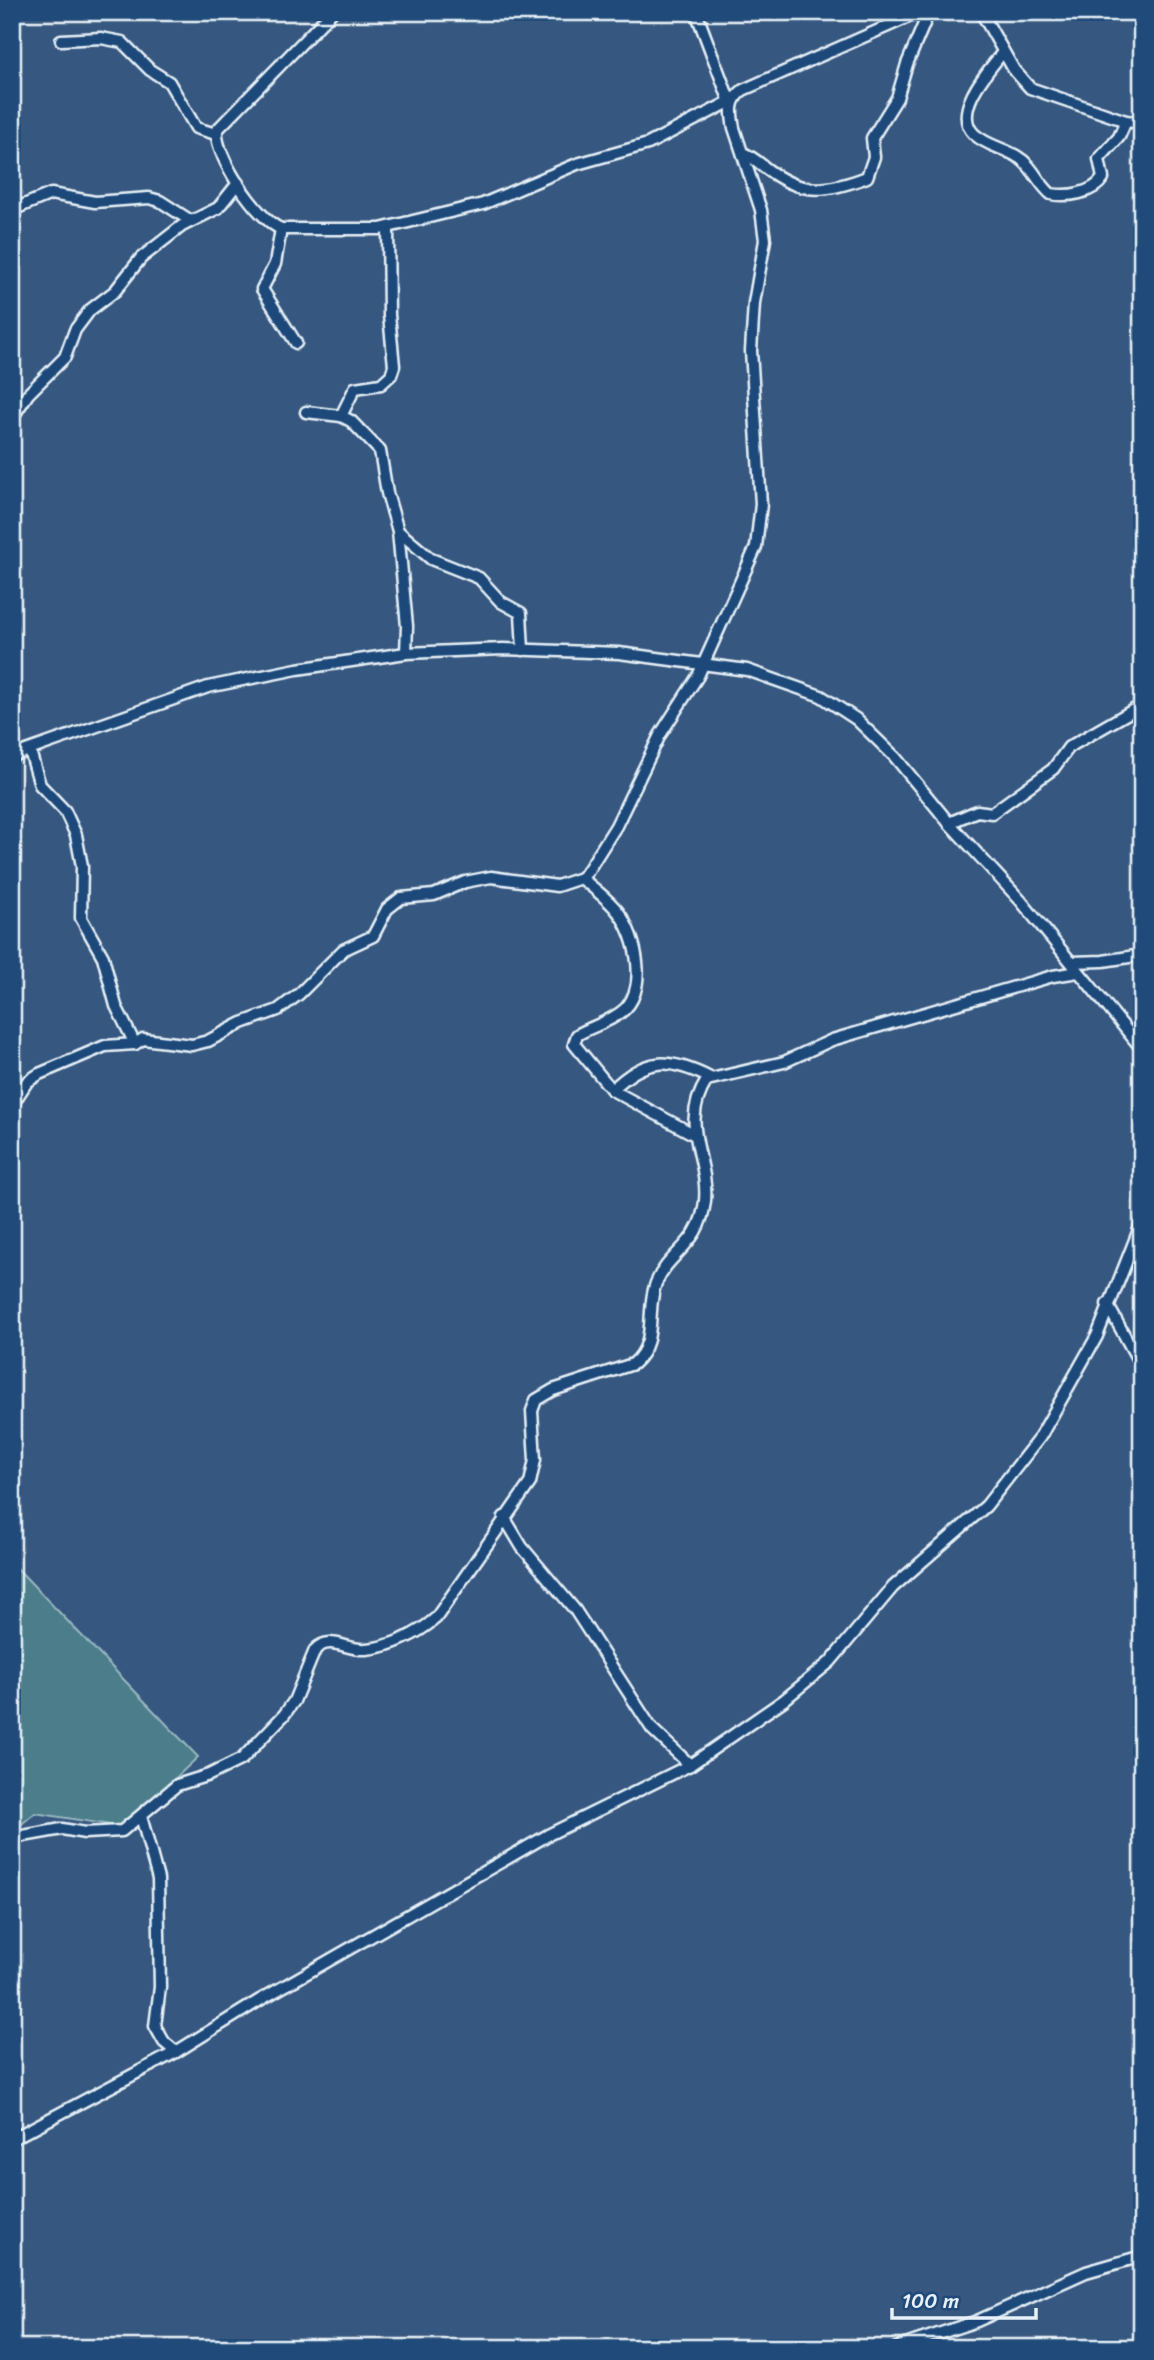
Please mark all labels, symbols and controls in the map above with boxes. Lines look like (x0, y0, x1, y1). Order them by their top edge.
scale bar (892, 2276, 1035, 2320)
text: 100 m (902, 2282, 959, 2320)

